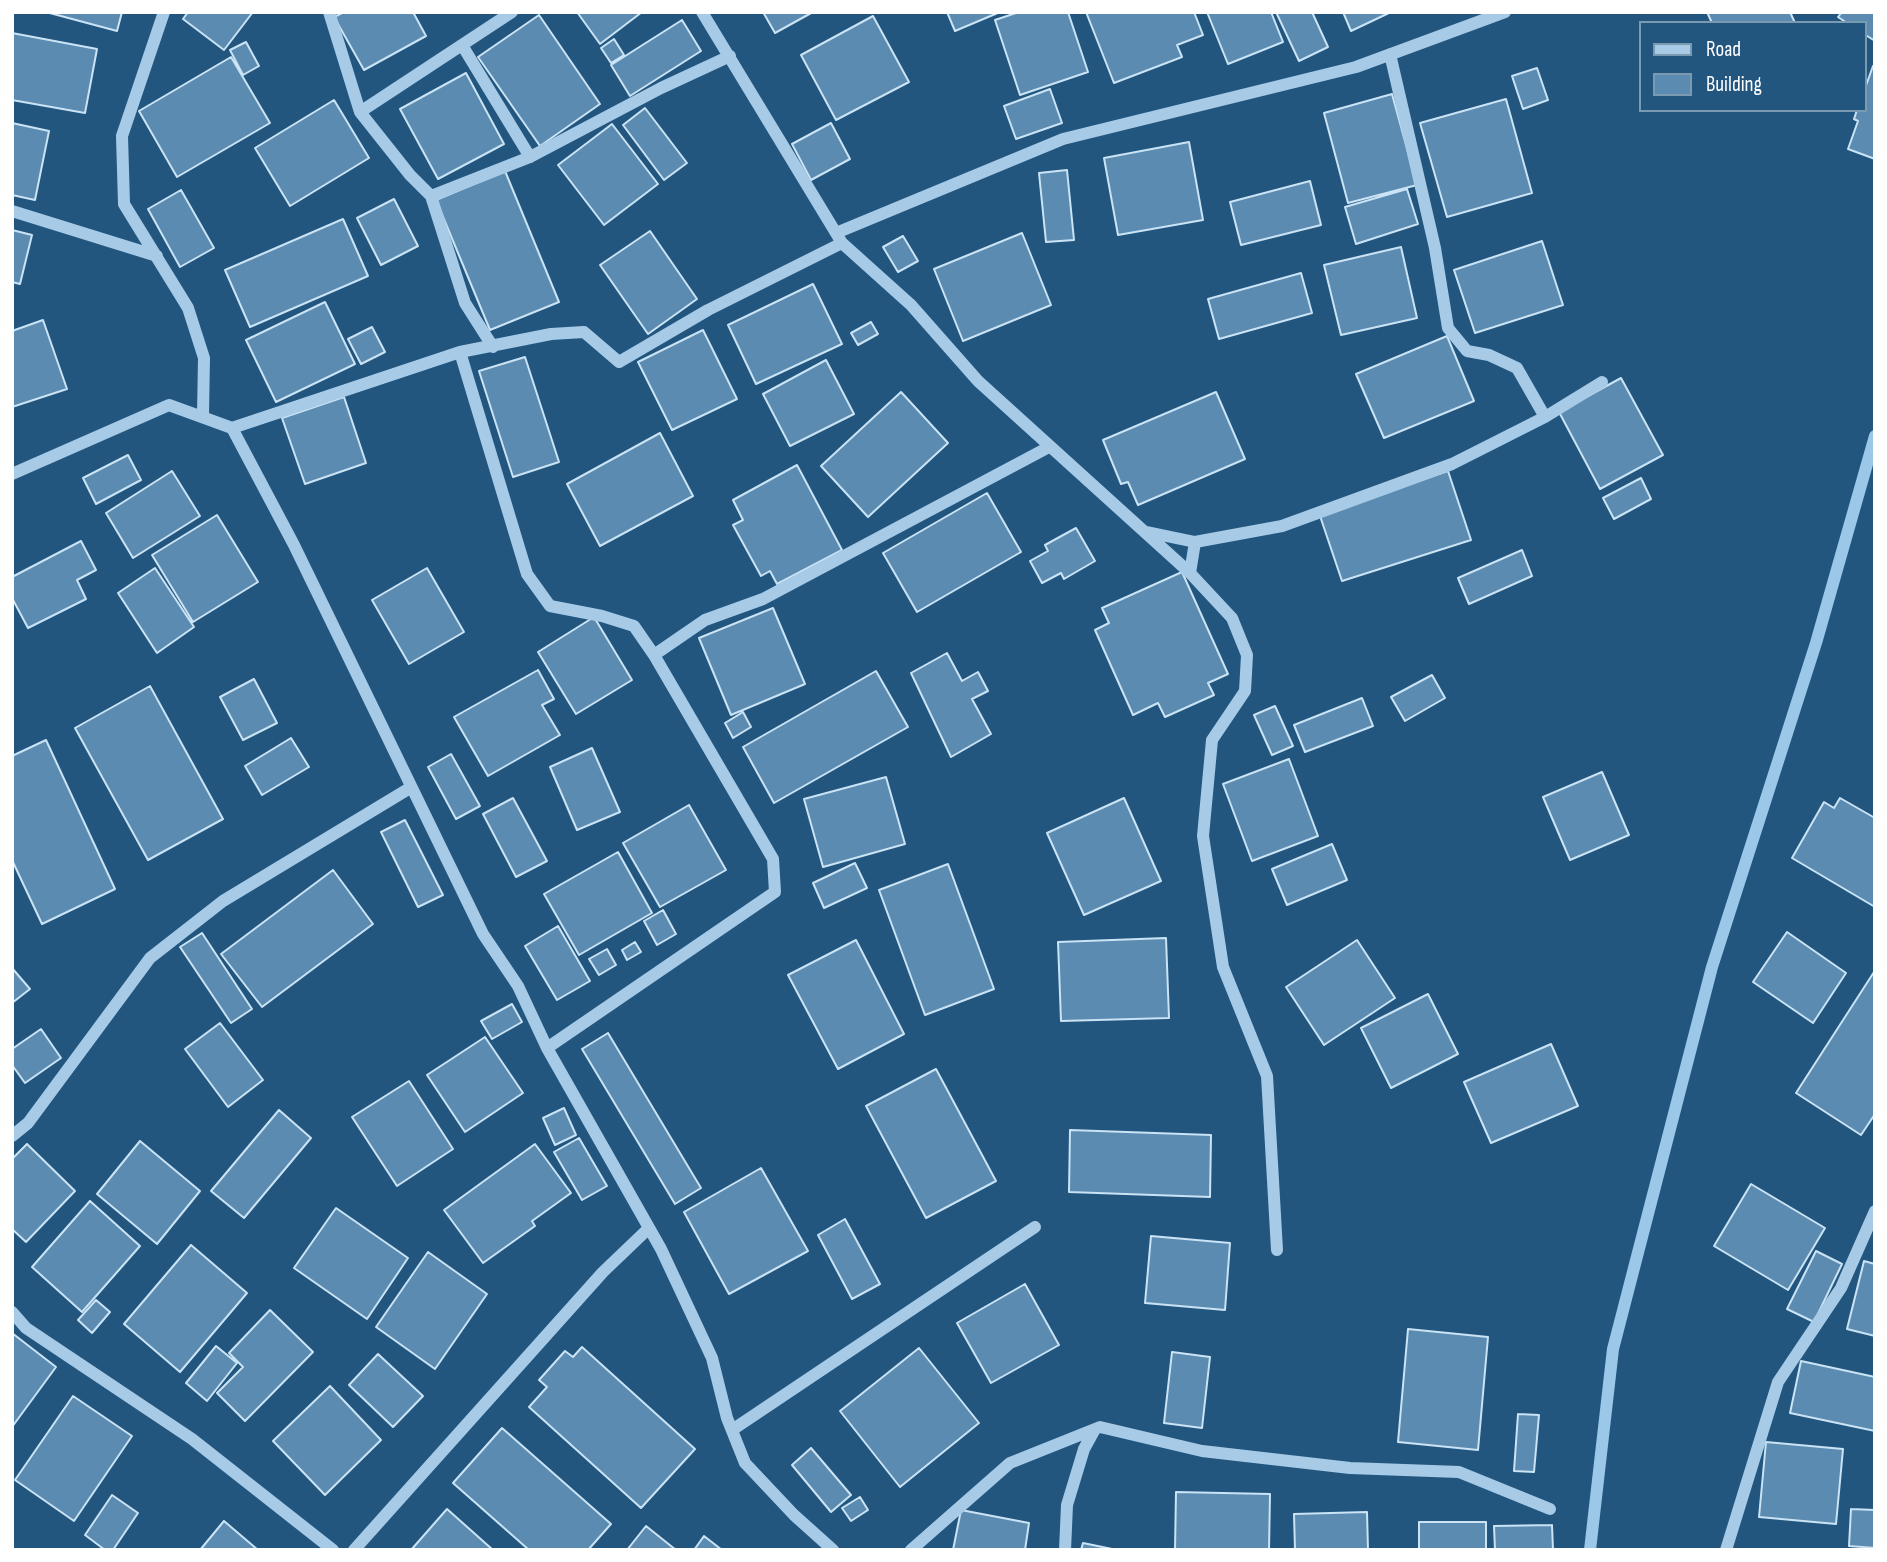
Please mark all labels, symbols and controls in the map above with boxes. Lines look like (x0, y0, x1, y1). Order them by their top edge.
legend (1638, 21, 1866, 112)
text: Road (1706, 37, 1741, 62)
text: Building (1706, 72, 1762, 97)

